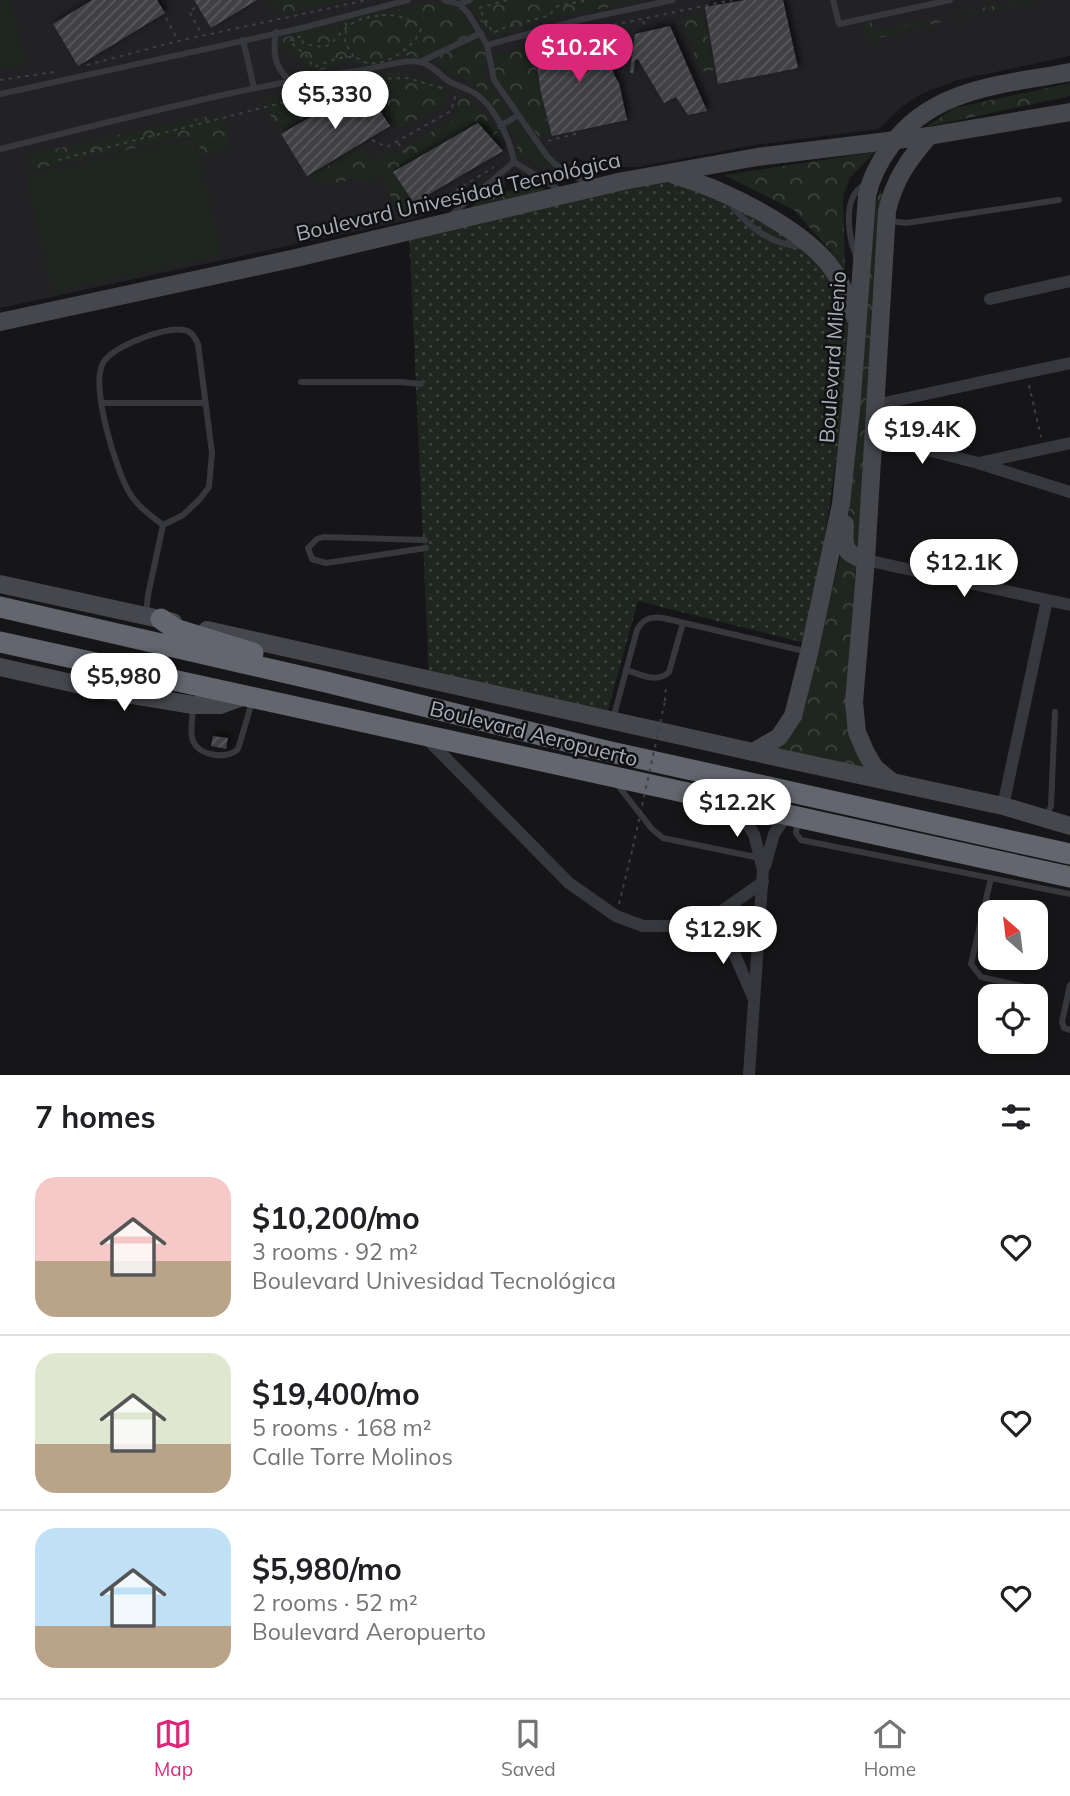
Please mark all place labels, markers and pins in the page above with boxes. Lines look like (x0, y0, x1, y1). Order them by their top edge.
pin: $10.2K (522, 24, 636, 84)
pin: $5,330 (278, 72, 392, 131)
pin: $19.4K (865, 406, 979, 466)
pin: $12.1K (907, 540, 1021, 599)
pin: $5,980 (67, 654, 181, 713)
pin: $12.2K (680, 780, 794, 839)
pin: $12.9K (666, 906, 780, 966)

